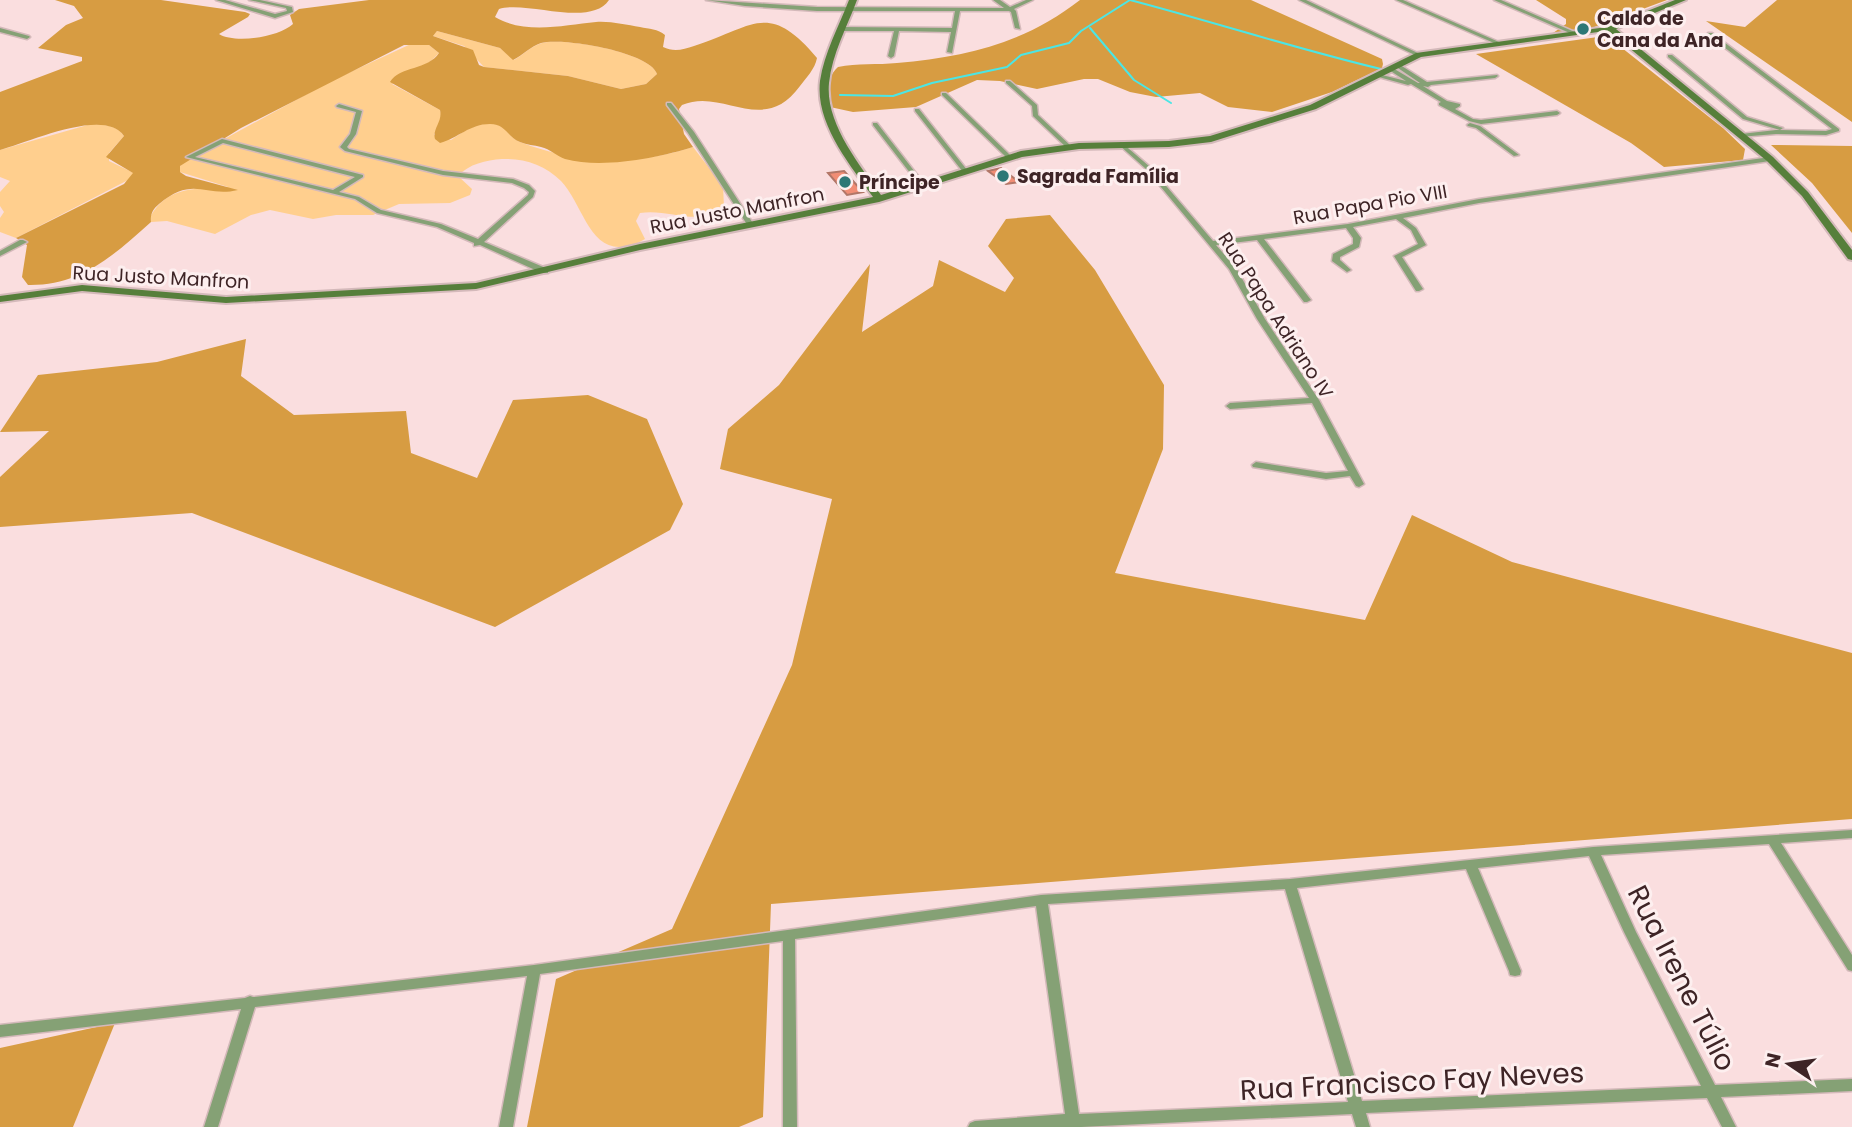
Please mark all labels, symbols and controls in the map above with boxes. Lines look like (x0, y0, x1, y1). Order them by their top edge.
place label: Caldo de Cana da Ana (1597, 5, 1724, 54)
marker: Caldo de Cana da Ana (1575, 21, 1591, 37)
place label: Sagrada Família (1017, 163, 1179, 190)
marker: Sagrada Família (995, 168, 1011, 184)
place label: Príncipe (859, 169, 940, 196)
marker: Príncipe (837, 174, 853, 190)
street label: Rua Papa Pio VIII (1291, 178, 1449, 231)
street label: Rua Justo Manfron (648, 180, 827, 241)
street label: Rua Papa Adriano IV (1212, 227, 1340, 404)
street label: Rua Justo Manfron (72, 259, 250, 296)
street label: Rua Irene Túlio (1618, 879, 1745, 1078)
north arrow (1754, 1029, 1824, 1099)
text: N (1758, 1050, 1788, 1070)
street label: Rua Francisco Fay Neves (1239, 1053, 1585, 1110)

